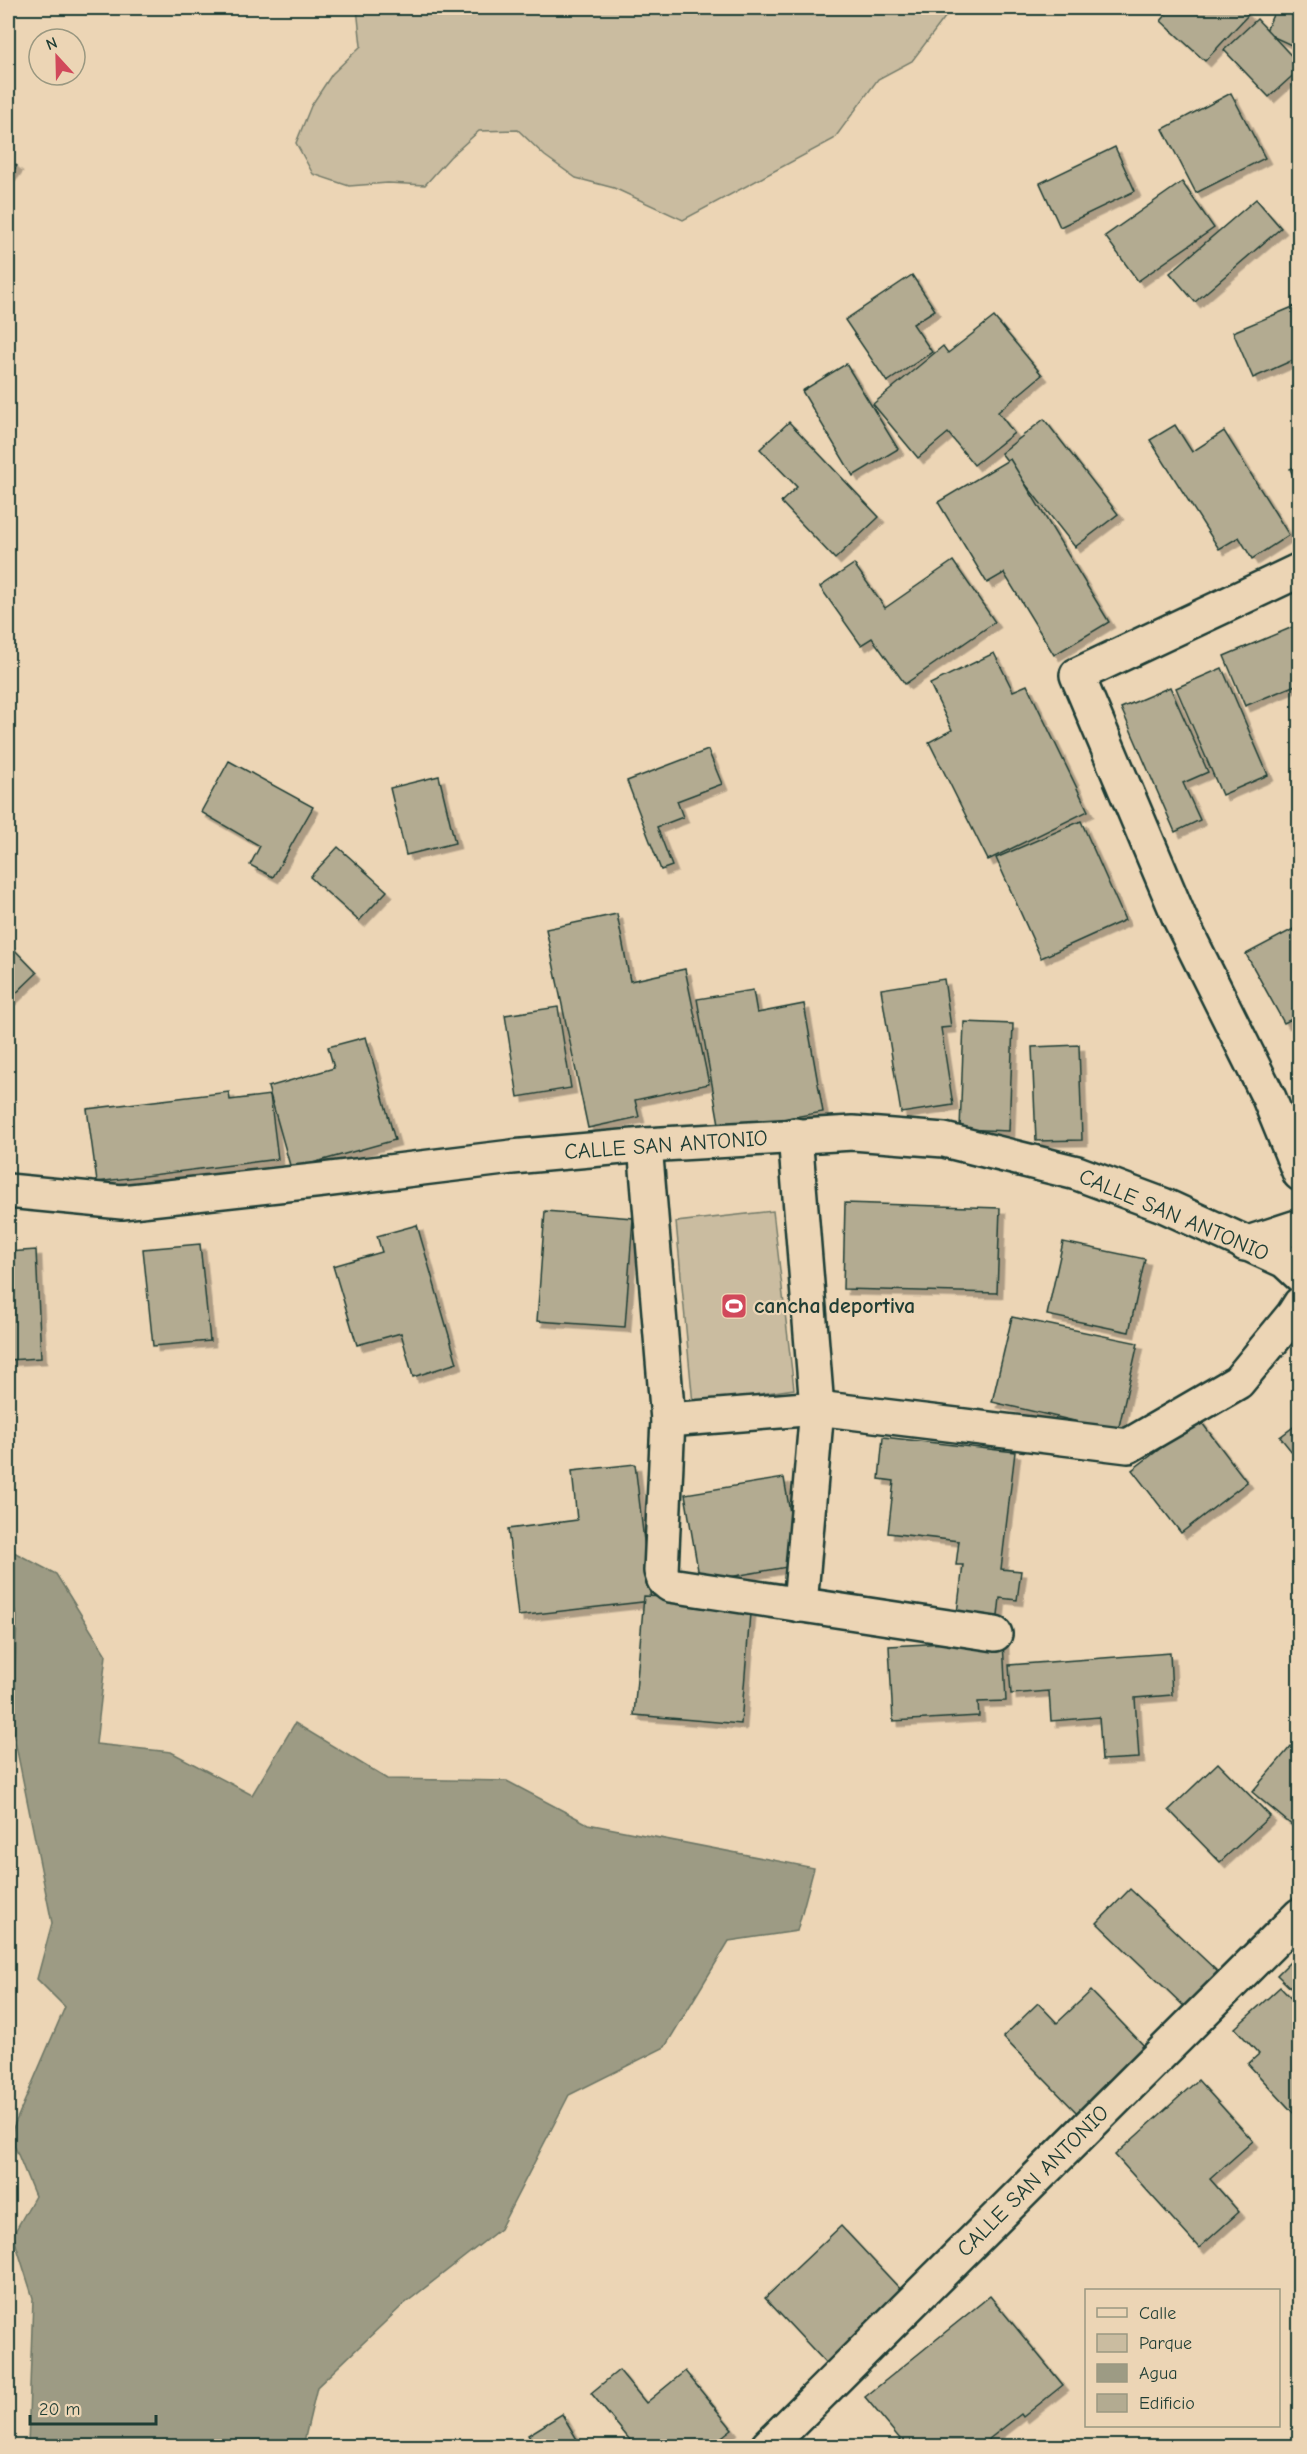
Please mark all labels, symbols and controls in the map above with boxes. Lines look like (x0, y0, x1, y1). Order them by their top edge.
north arrow (27, 27, 87, 87)
text: N (44, 34, 60, 54)
street label: CALLE SAN ANTONIO (563, 1125, 769, 1165)
street label: CALLE SAN ANTONIO (1075, 1163, 1273, 1267)
sports icon: cancha deportiva (719, 1291, 749, 1321)
place label: cancha deportiva (754, 1293, 915, 1319)
street label: CALLE SAN ANTONIO (952, 2100, 1114, 2262)
legend (1085, 2289, 1280, 2427)
text: Calle (1139, 2303, 1176, 2324)
text: Parque (1139, 2333, 1192, 2354)
text: Agua (1139, 2363, 1177, 2384)
scale bar (30, 2388, 156, 2426)
text: Edificio (1139, 2393, 1195, 2414)
text: 20 m (39, 2399, 80, 2420)

